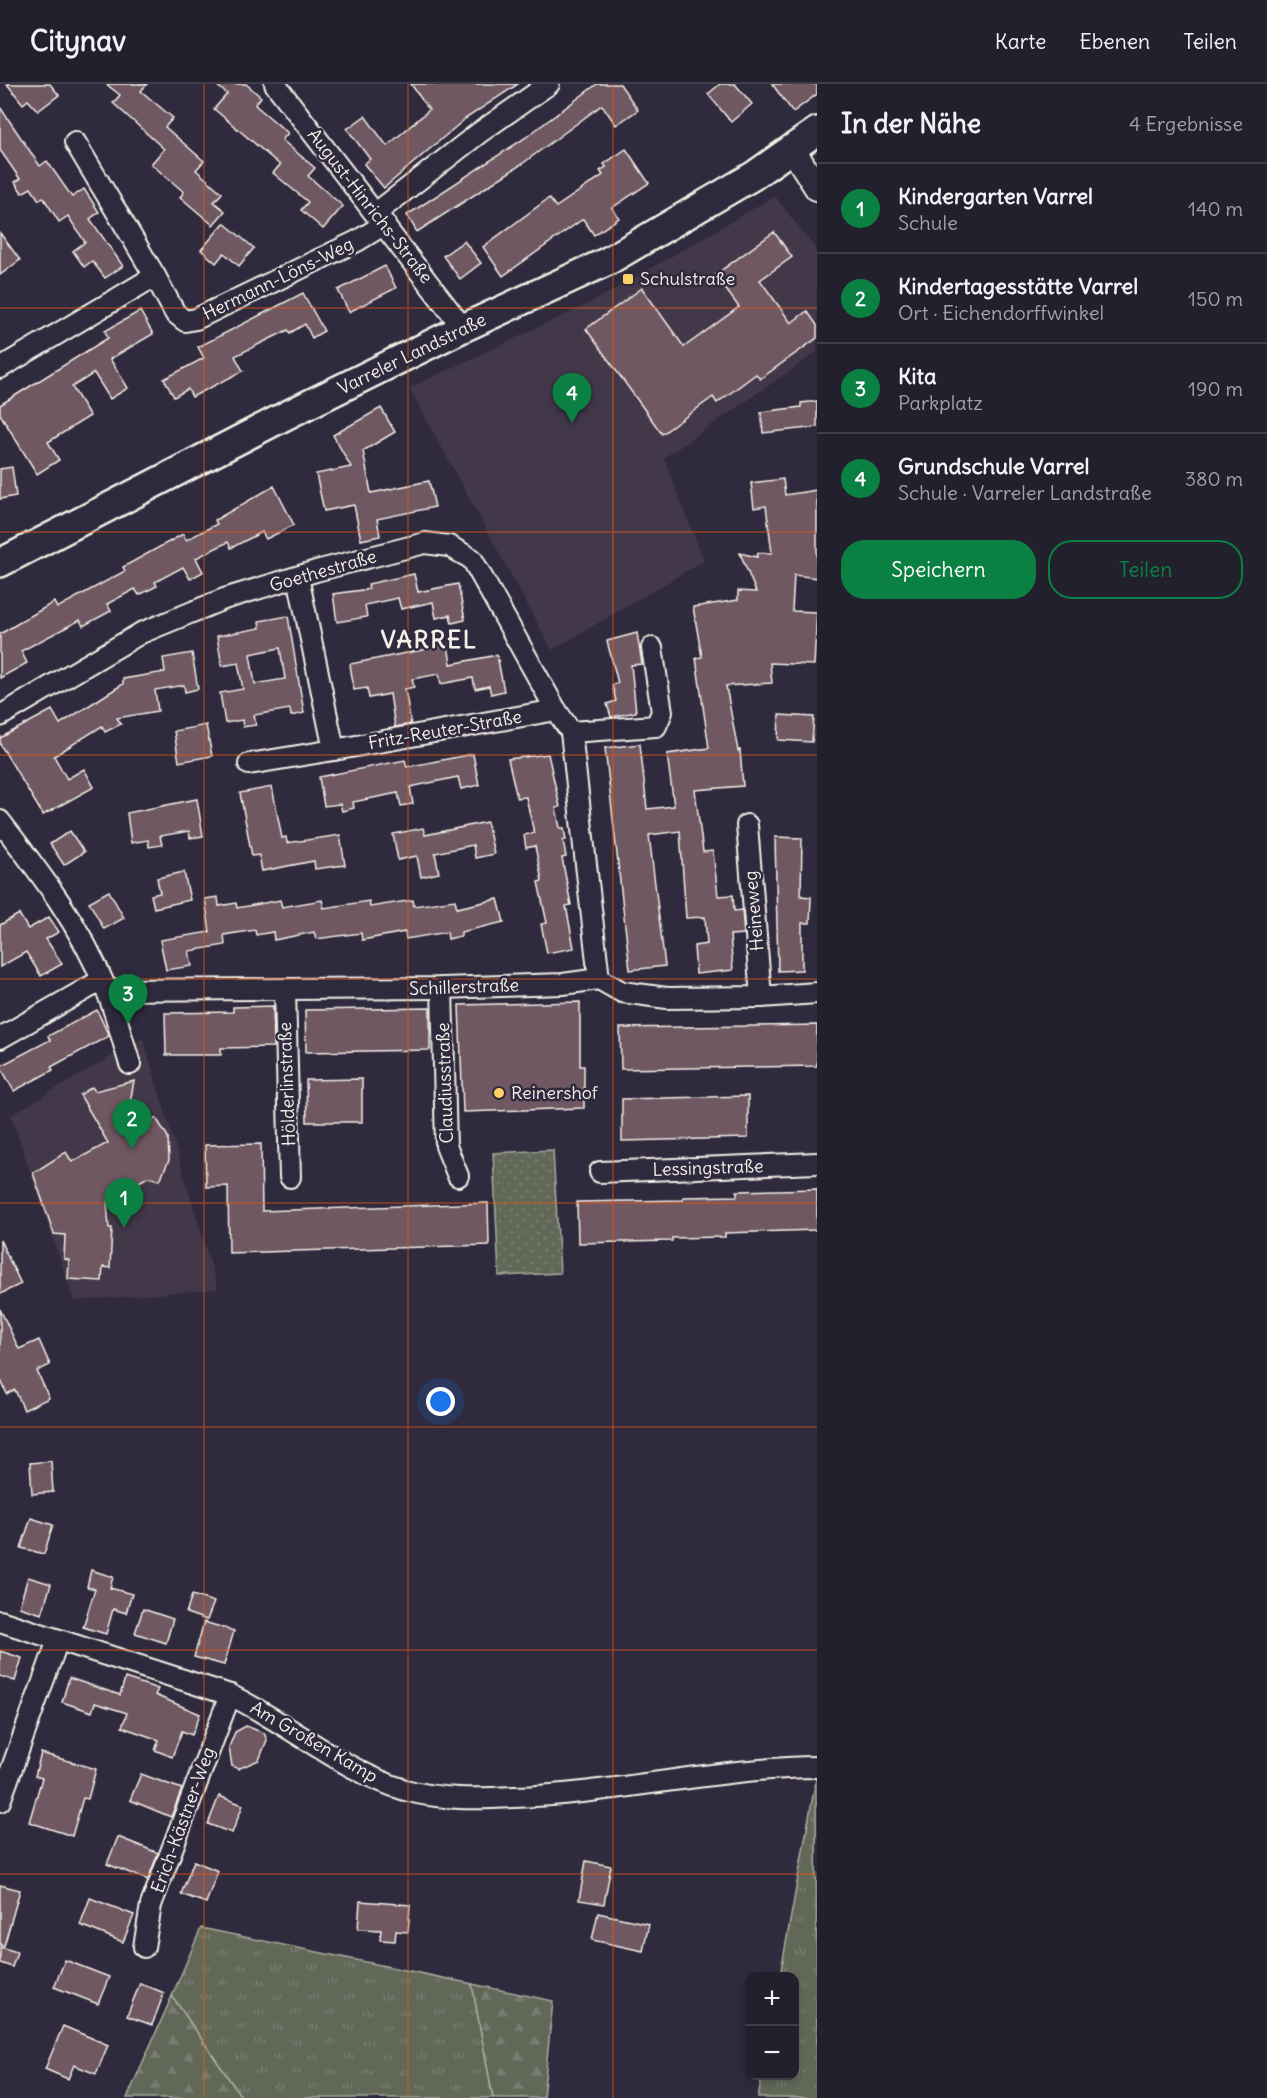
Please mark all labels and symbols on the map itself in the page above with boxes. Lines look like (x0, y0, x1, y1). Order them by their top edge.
street label: August-Hinrichs-Straße (303, 124, 438, 288)
street label: Hermann-Löns-Weg (199, 232, 357, 325)
place label: Schulstraße (640, 267, 735, 290)
marker: Schulstraße (621, 272, 635, 286)
street label: Varreler Landstraße (334, 308, 490, 399)
pin: 4 (552, 374, 592, 423)
street label: Goethestraße (267, 544, 379, 597)
district label: VARREL (381, 624, 477, 654)
street label: Fritz-Reuter-Straße (366, 705, 523, 754)
street label: Heineweg (739, 870, 768, 952)
street label: Schillerstraße (409, 973, 519, 1000)
pin: 3 (108, 974, 148, 1024)
street label: Hölderlinstraße (273, 1022, 300, 1147)
street label: Claudiusstraße (431, 1022, 458, 1144)
place label: Reinershof (511, 1081, 599, 1104)
marker: Reinershof (492, 1086, 506, 1100)
pin: 2 (112, 1100, 152, 1149)
street label: Lessingstraße (652, 1154, 764, 1181)
pin: 1 (104, 1178, 144, 1228)
your location (426, 1387, 455, 1416)
street label: Am Großen Kamp (246, 1696, 382, 1787)
street label: Erich-Kästner-Weg (145, 1744, 220, 1896)

